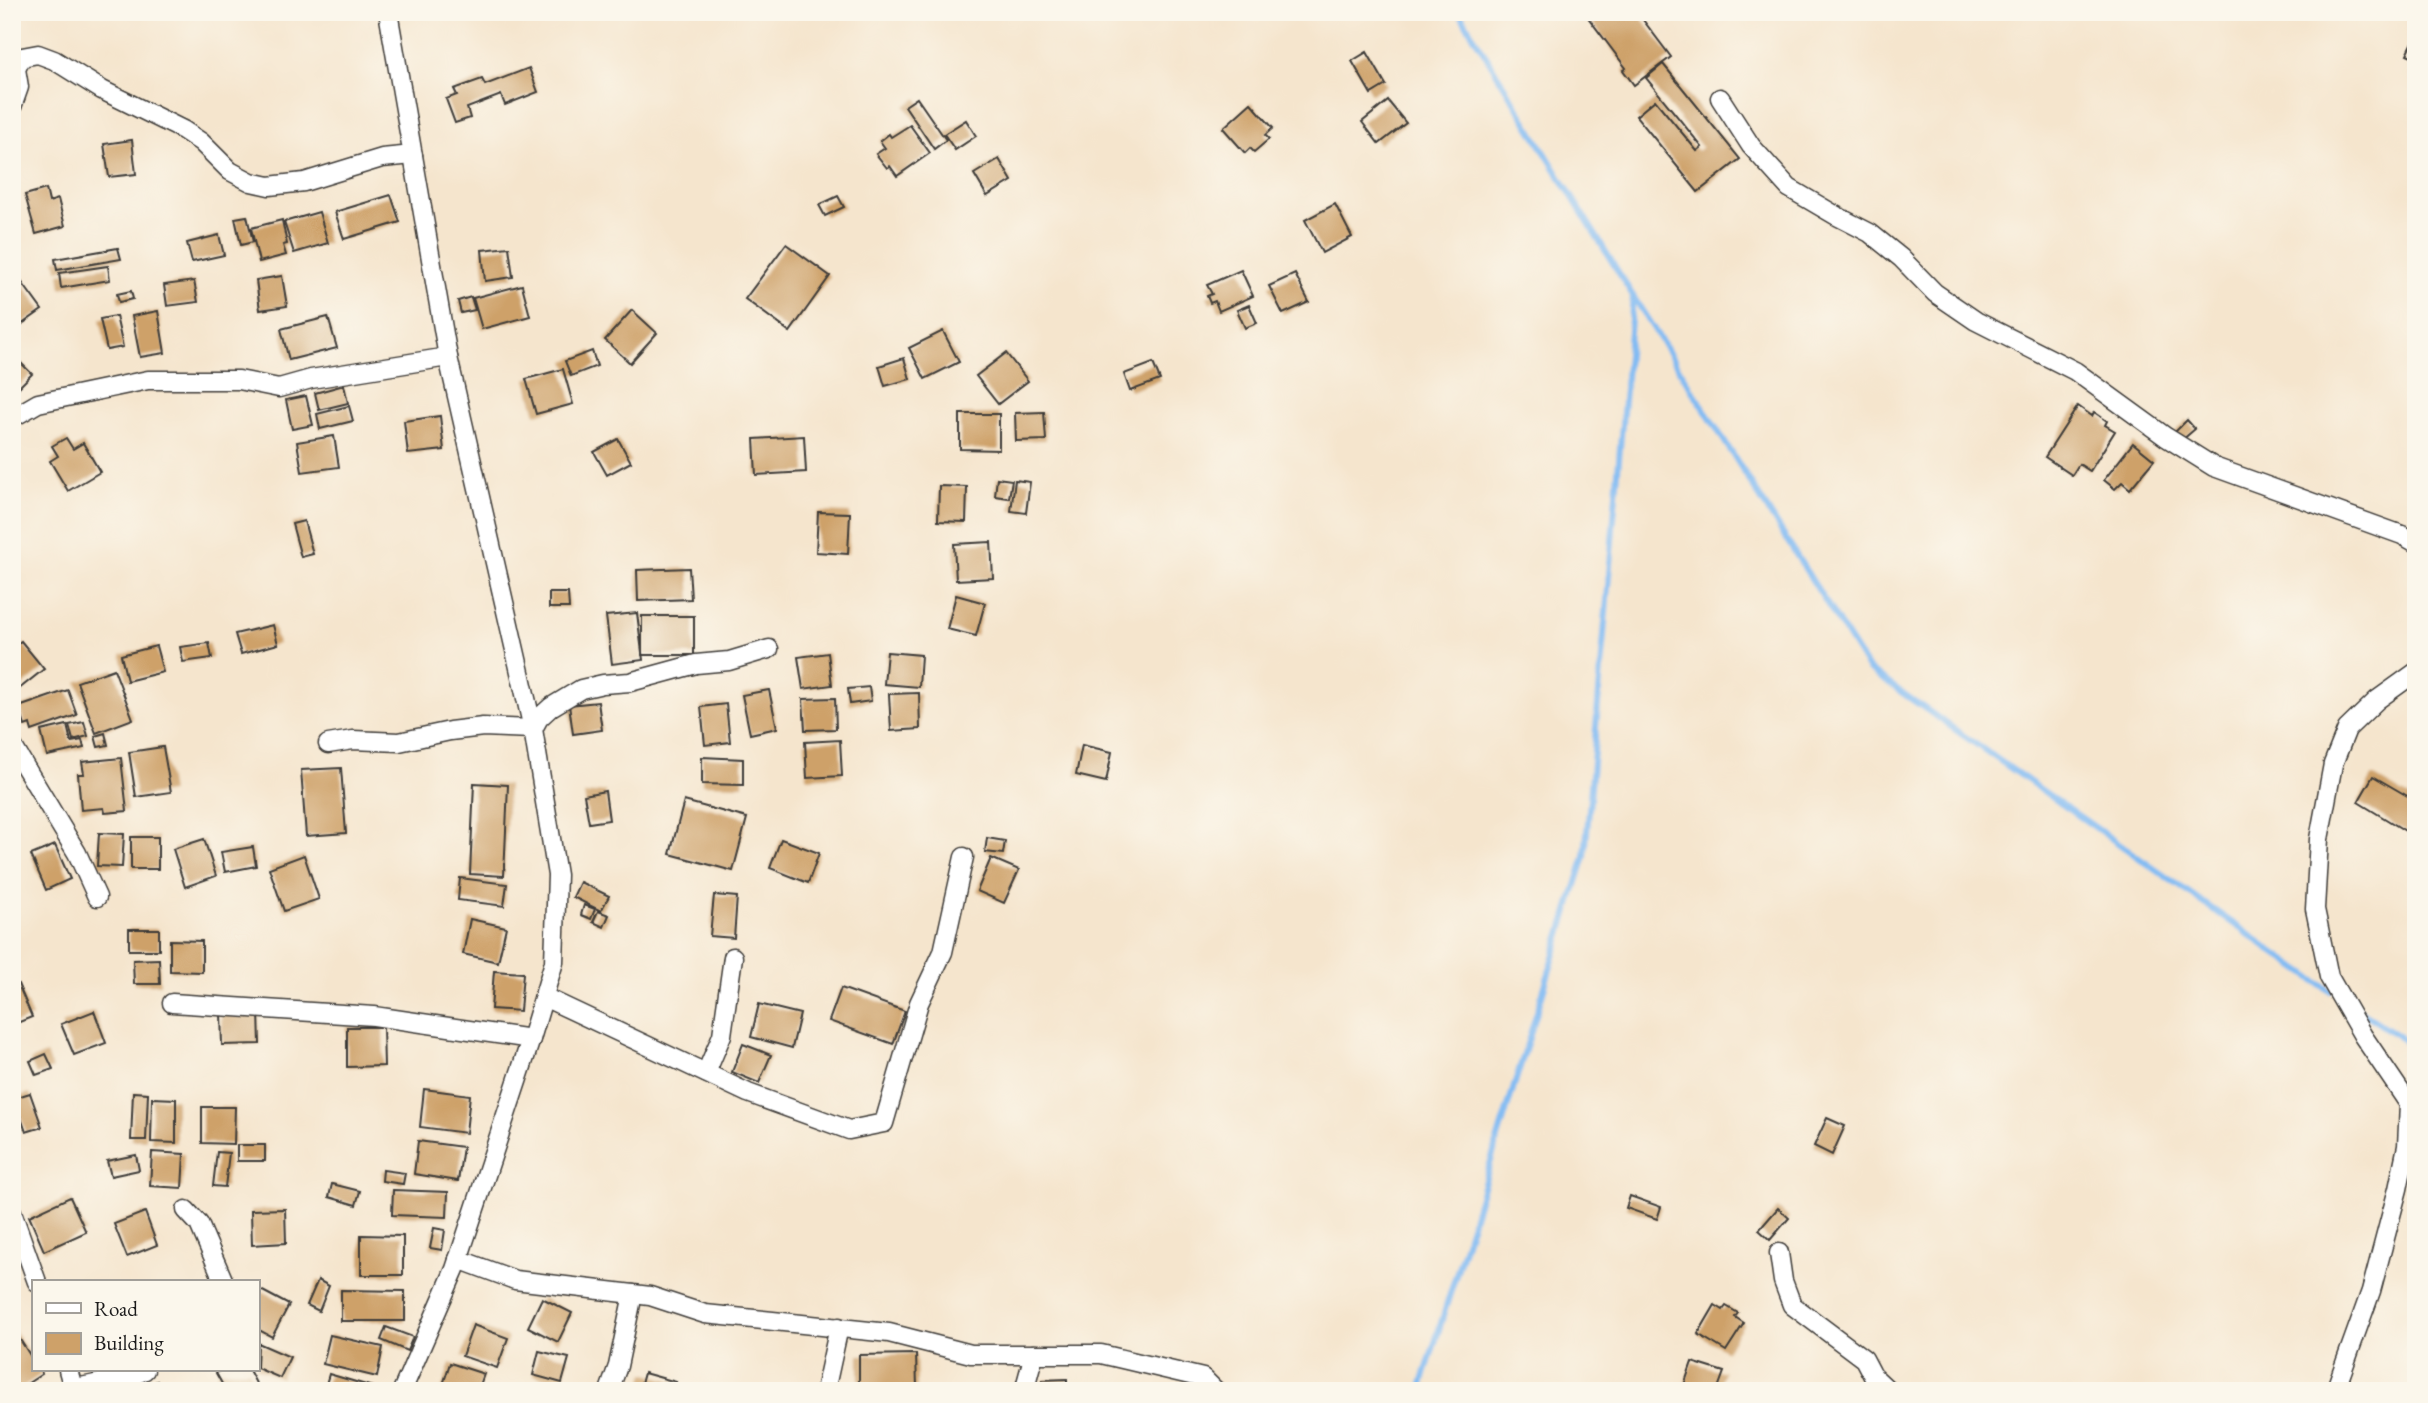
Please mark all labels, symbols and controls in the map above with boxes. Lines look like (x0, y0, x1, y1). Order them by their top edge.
legend (32, 1280, 259, 1372)
text: Road (94, 1295, 138, 1322)
text: Building (94, 1329, 164, 1356)

